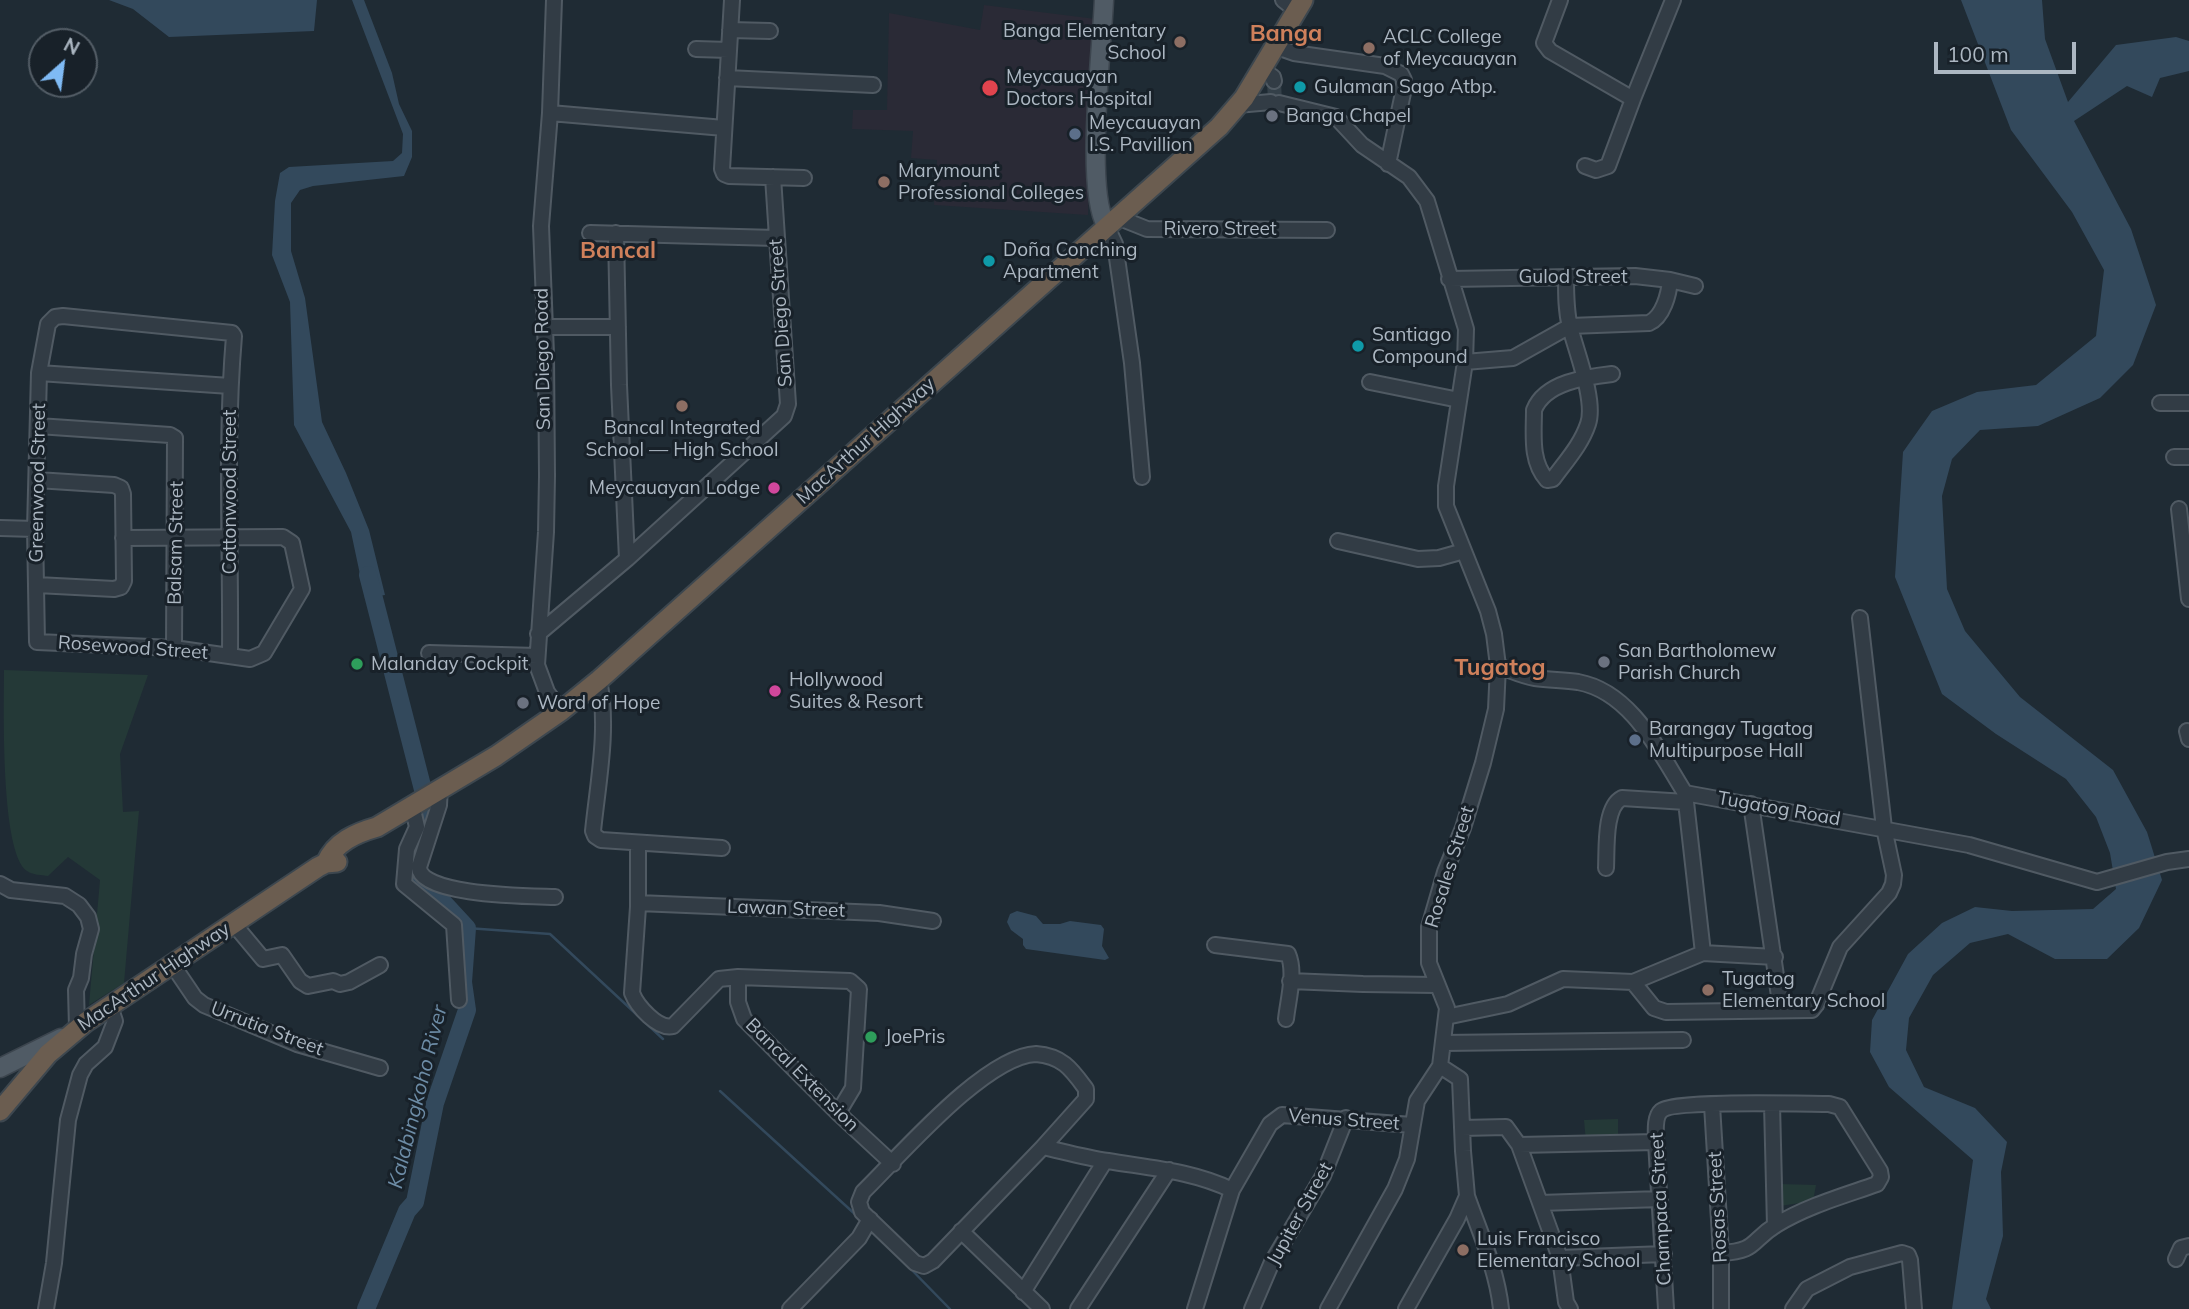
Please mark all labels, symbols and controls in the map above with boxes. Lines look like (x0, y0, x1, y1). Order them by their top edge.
place label: Banga Elementary School (1003, 20, 1166, 64)
district label: Banga (1250, 20, 1322, 48)
place label: ACLC College of Meycauayan (1383, 26, 1517, 70)
north arrow (28, 28, 98, 98)
scale bar (1937, 28, 2079, 72)
text: N (60, 32, 84, 60)
marker: Banga Elementary School (1172, 34, 1188, 50)
marker: ACLC College of Meycauayan (1361, 40, 1377, 56)
text: 100 m (1947, 41, 2009, 67)
place label: Meycauayan Doctors Hospital (1006, 66, 1152, 110)
place label: Gulaman Sago Atbp. (1314, 76, 1497, 98)
marker: Meycauayan Doctors Hospital (980, 78, 1000, 98)
marker: Gulaman Sago Atbp. (1292, 79, 1308, 95)
place label: Banga Chapel (1286, 105, 1411, 127)
marker: Banga Chapel (1264, 108, 1280, 124)
place label: Meycauayan I.S. Pavillion (1089, 112, 1201, 156)
marker: Meycauayan I.S. Pavillion (1067, 126, 1083, 142)
place label: Marymount Professional Colleges (898, 160, 1084, 204)
marker: Marymount Professional Colleges (876, 174, 892, 190)
street label: Rivero Street (1163, 218, 1277, 240)
district label: Bancal (580, 237, 656, 265)
street label: San Diego Street (764, 238, 798, 388)
place label: Doña Conching Apartment (1003, 239, 1138, 283)
marker: Doña Conching Apartment (981, 253, 997, 269)
street label: Gulod Street (1518, 266, 1628, 288)
street label: San Diego Road (530, 288, 556, 430)
place label: Santiago Compound (1372, 324, 1468, 368)
marker: Santiago Compound (1350, 338, 1366, 354)
street label: MacArthur Highway (792, 373, 940, 509)
marker: Bancal Integrated School — High School (674, 398, 690, 414)
street label: Greenwood Street (25, 403, 51, 563)
street label: Cottonwood Street (219, 410, 241, 574)
place label: Bancal Integrated School — High School (586, 417, 778, 461)
place label: Meycauayan Lodge (589, 477, 760, 499)
marker: Meycauayan Lodge (766, 480, 782, 496)
street label: Balsam Street (164, 481, 188, 605)
street label: Rosewood Street (57, 631, 209, 665)
place label: San Bartholomew Parish Church (1618, 640, 1776, 684)
place label: Malanday Cockpit (371, 653, 528, 675)
district label: Tugatog (1454, 654, 1546, 682)
marker: San Bartholomew Parish Church (1596, 654, 1612, 670)
marker: Malanday Cockpit (349, 656, 365, 672)
place label: Hollywood Suites & Resort (789, 669, 923, 713)
marker: Hollywood Suites & Resort (767, 683, 783, 699)
place label: Word of Hope (537, 692, 660, 714)
marker: Word of Hope (515, 695, 531, 711)
place label: Barangay Tugatog Multipurpose Hall (1649, 718, 1813, 762)
marker: Barangay Tugatog Multipurpose Hall (1627, 732, 1643, 748)
street label: Tugatog Road (1716, 787, 1842, 831)
street label: Rosales Street (1421, 803, 1479, 931)
street label: Lawan Street (727, 896, 845, 922)
street label: MacArthur Highway (74, 918, 234, 1036)
place label: Tugatog Elementary School (1722, 968, 1885, 1012)
marker: Tugatog Elementary School (1700, 982, 1716, 998)
street label: Urrutia Street (208, 997, 326, 1061)
water label: Kalabingkoho River (383, 1003, 453, 1191)
street label: Bancal Extension (741, 1014, 863, 1136)
place label: JoePris (885, 1026, 945, 1048)
marker: JoePris (863, 1029, 879, 1045)
street label: Venus Street (1288, 1105, 1400, 1135)
street label: Champaca Street (1646, 1132, 1676, 1286)
street label: Rosas Street (1704, 1151, 1732, 1263)
street label: Jupiter Street (1262, 1158, 1338, 1270)
place label: Luis Francisco Elementary School (1477, 1228, 1640, 1272)
marker: Luis Francisco Elementary School (1455, 1242, 1471, 1258)

